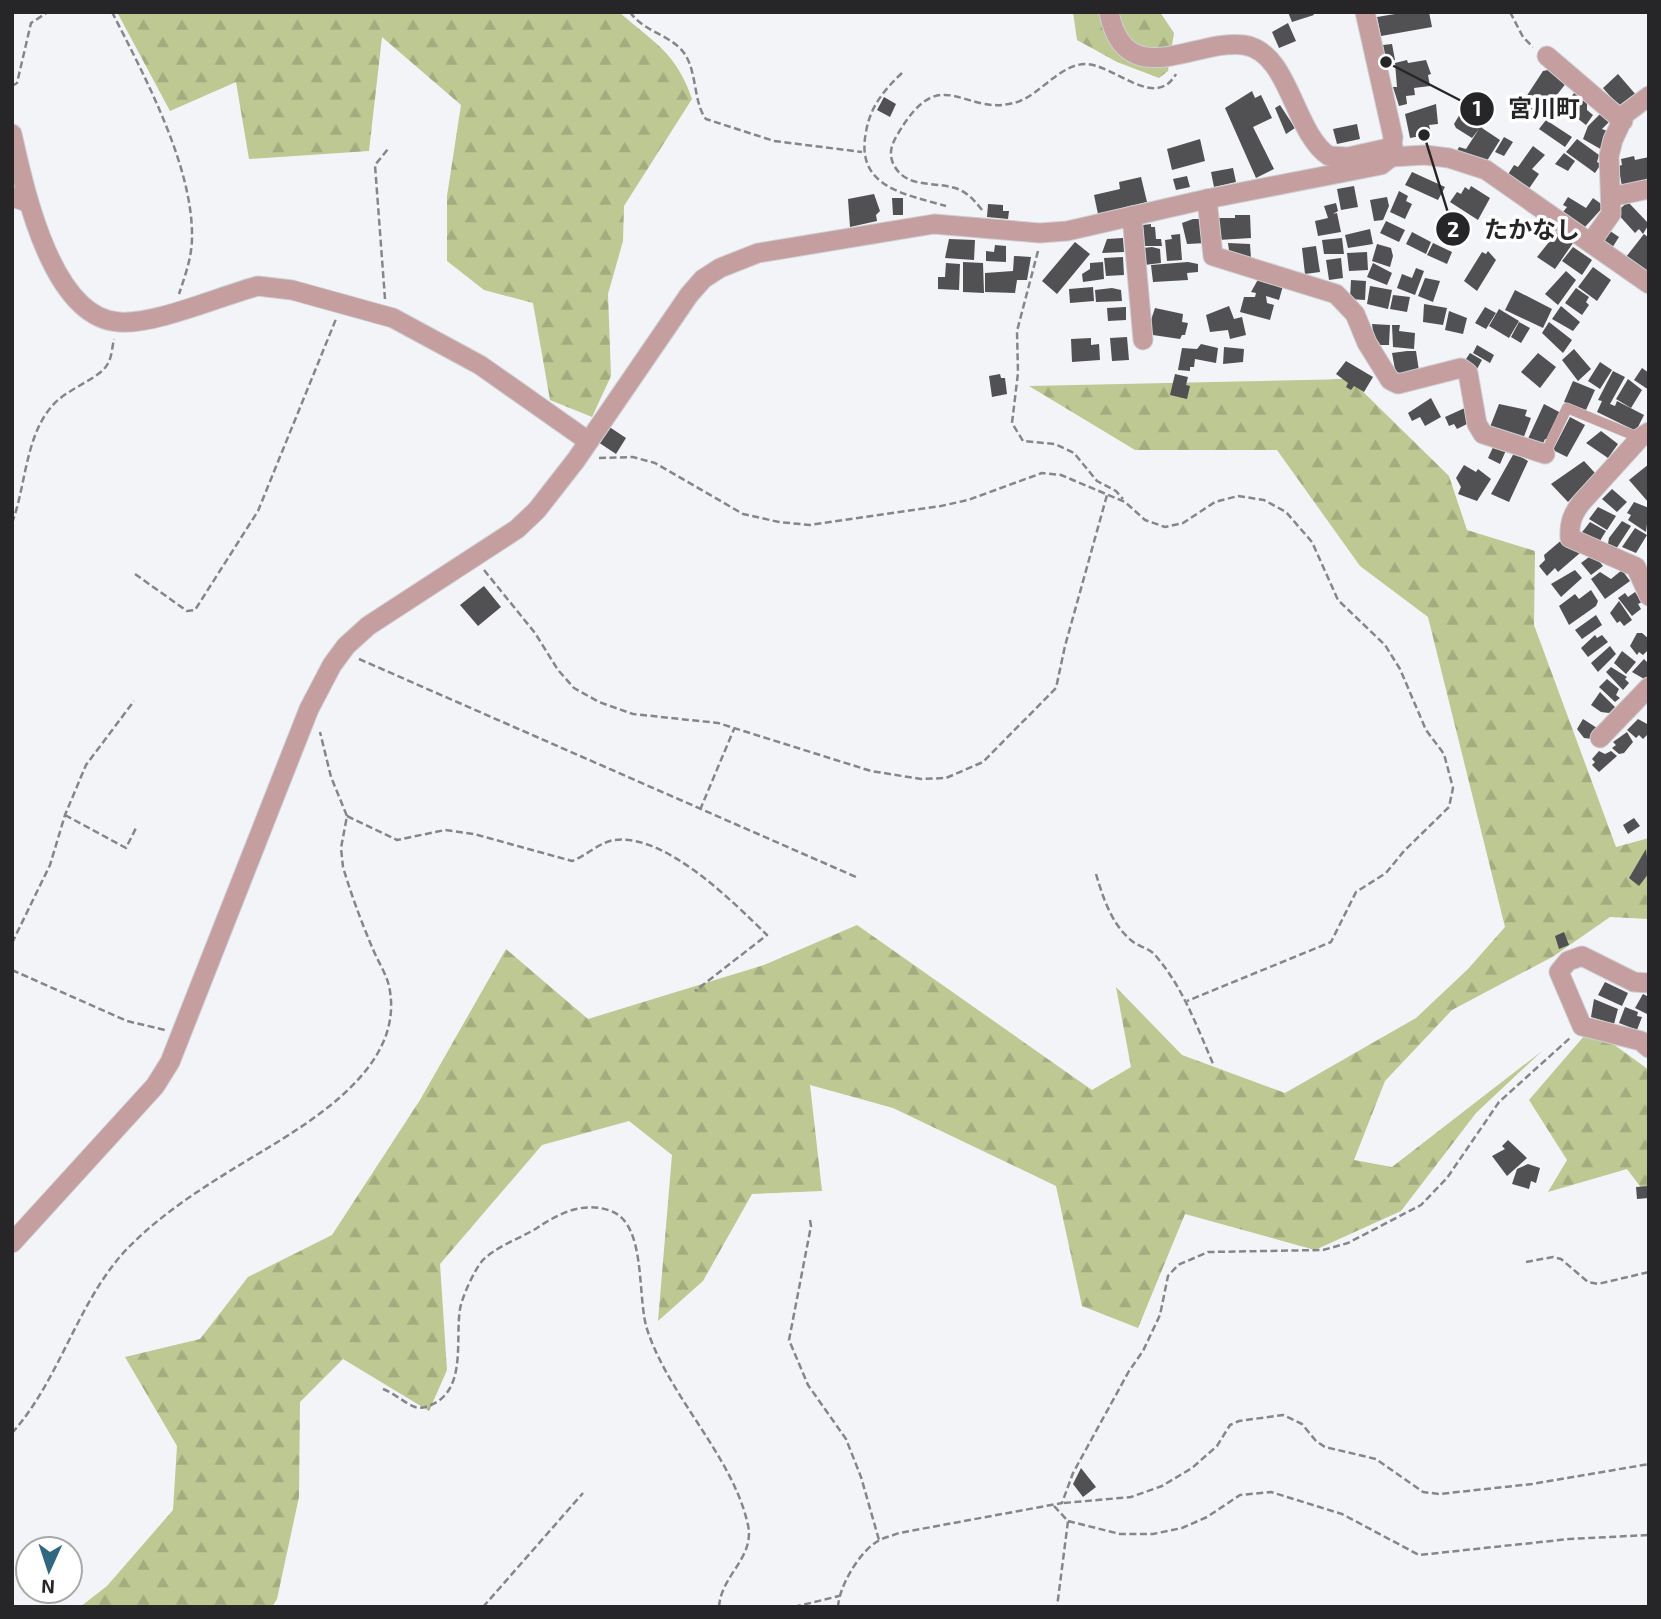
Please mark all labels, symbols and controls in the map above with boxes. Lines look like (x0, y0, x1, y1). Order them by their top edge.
callout: 宮川町 (1459, 86, 1594, 131)
text: 宮川町 (1508, 93, 1580, 122)
text: 1 (1472, 95, 1482, 120)
callout: たかなし (1435, 207, 1594, 252)
text: たかなし (1484, 214, 1580, 243)
text: 2 (1447, 216, 1459, 241)
north arrow (14, 1535, 84, 1605)
text: N (41, 1576, 56, 1599)

